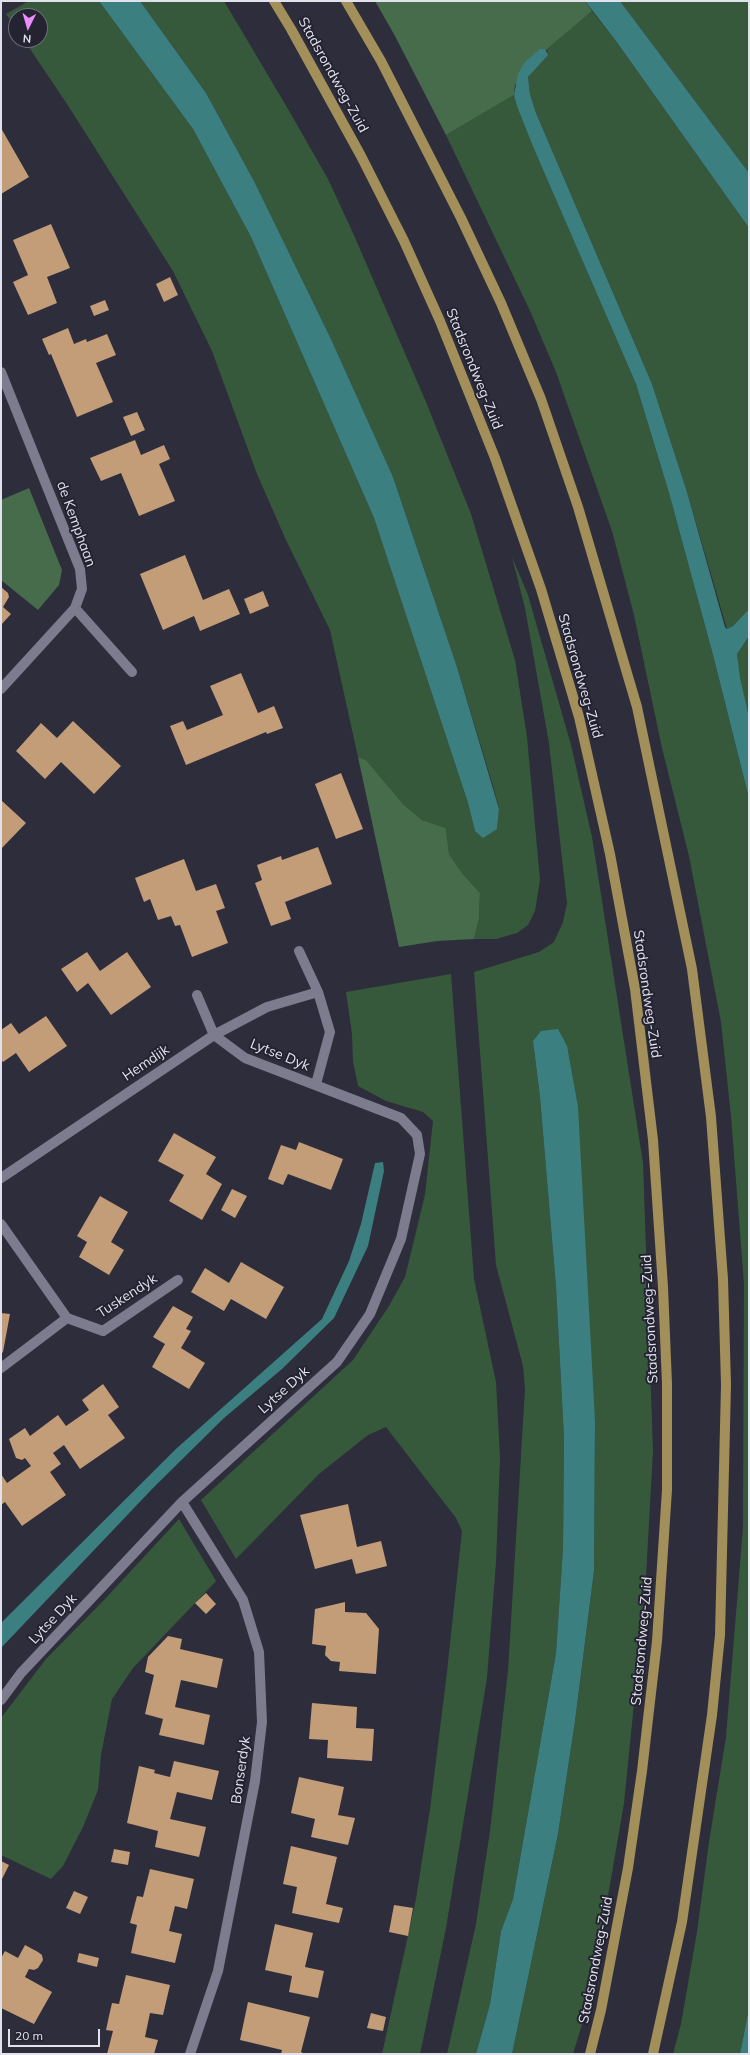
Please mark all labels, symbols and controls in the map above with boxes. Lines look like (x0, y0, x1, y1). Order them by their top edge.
north arrow (8, 8, 48, 48)
street label: Stadsrondweg-Zuid (294, 14, 372, 136)
text: N (22, 32, 32, 46)
street label: Stadsrondweg-Zuid (442, 306, 506, 432)
street label: de Kemphaan (53, 479, 99, 569)
street label: Stadsrondweg-Zuid (554, 612, 606, 740)
street label: Stadsrondweg-Zuid (630, 929, 664, 1059)
street label: Lytse Dyk (248, 1035, 312, 1075)
street label: Hemdijk (119, 1041, 173, 1085)
street label: Stadsrondweg-Zuid (638, 1254, 662, 1384)
street label: Tuskendyk (94, 1270, 160, 1322)
street label: Lytse Dyk (255, 1363, 313, 1417)
street label: Stadsrondweg-Zuid (628, 1576, 656, 1706)
street label: Lytse Dyk (25, 1590, 81, 1648)
street label: Bonserdyk (228, 1735, 254, 1805)
street label: Stadsrondweg-Zuid (575, 1895, 617, 2025)
scale bar (10, 2021, 102, 2047)
text: 20 m (15, 2028, 43, 2043)

